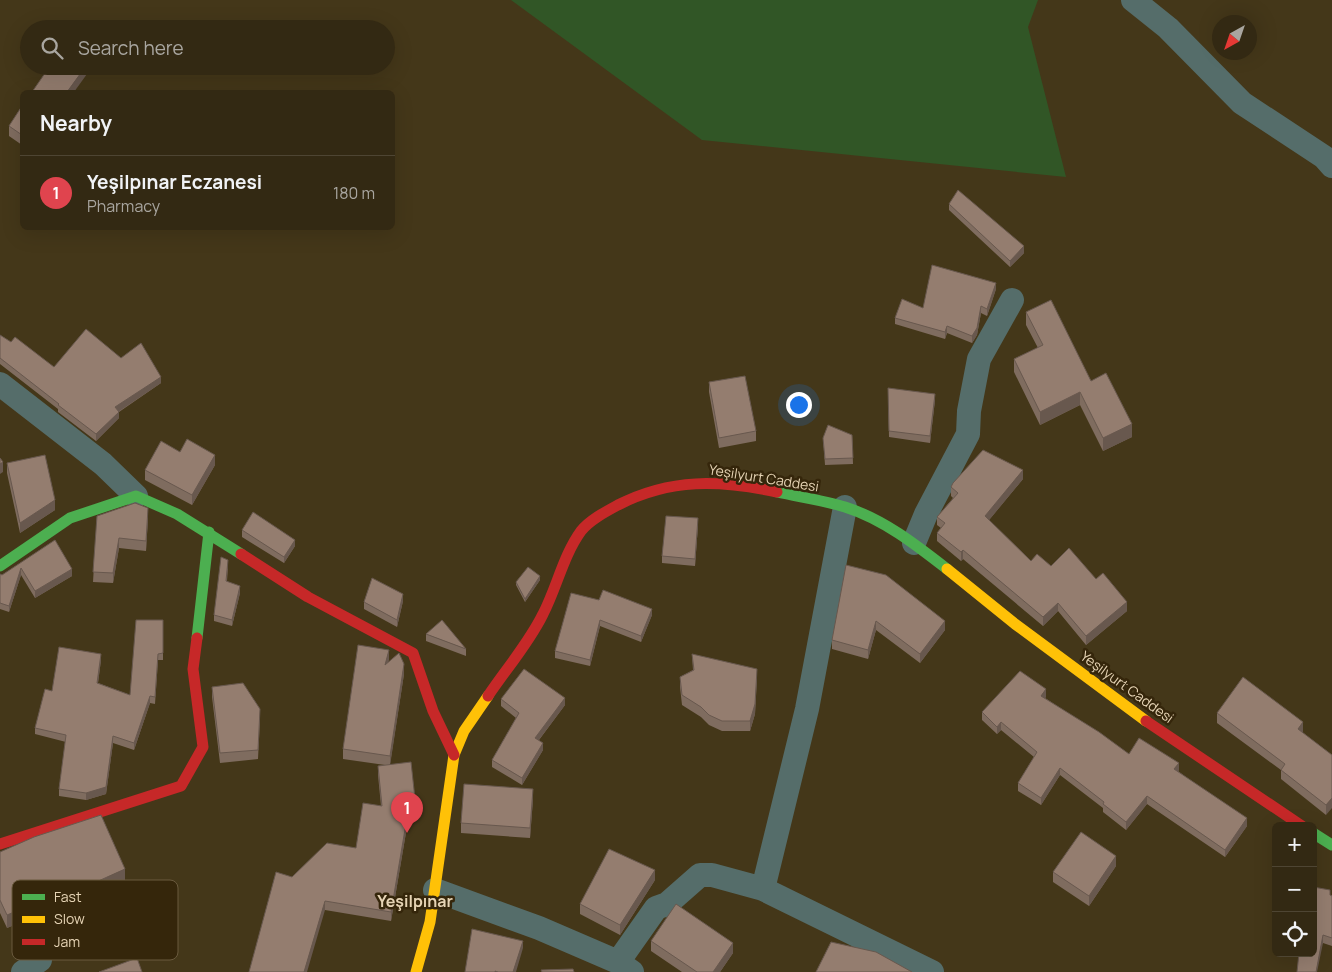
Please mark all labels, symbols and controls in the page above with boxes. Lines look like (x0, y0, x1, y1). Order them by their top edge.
north arrow (1212, 15, 1257, 60)
search box (20, 20, 395, 75)
icon: search (38, 34, 66, 62)
text: Search here (78, 35, 184, 61)
text: Nearby (40, 109, 112, 137)
text: Yeşilpınar Eczanesi (87, 169, 262, 195)
text: 1 (52, 182, 60, 204)
text: 180 m (333, 182, 375, 204)
text: Pharmacy (87, 195, 160, 217)
your location (786, 392, 812, 418)
street label: Yeşilyurt Caddesi (708, 459, 820, 496)
street label: Yeşilyurt Caddesi (1077, 646, 1178, 727)
pin: 1 (391, 792, 423, 833)
map controls (1272, 822, 1317, 957)
button: + (1272, 822, 1317, 867)
button: − (1272, 867, 1317, 912)
legend (12, 880, 178, 960)
text: Fast (54, 887, 82, 906)
district label: Yeşilpınar (377, 890, 453, 912)
text: Slow (54, 909, 85, 928)
button: locate (1272, 912, 1317, 957)
text: Jam (54, 932, 80, 951)

